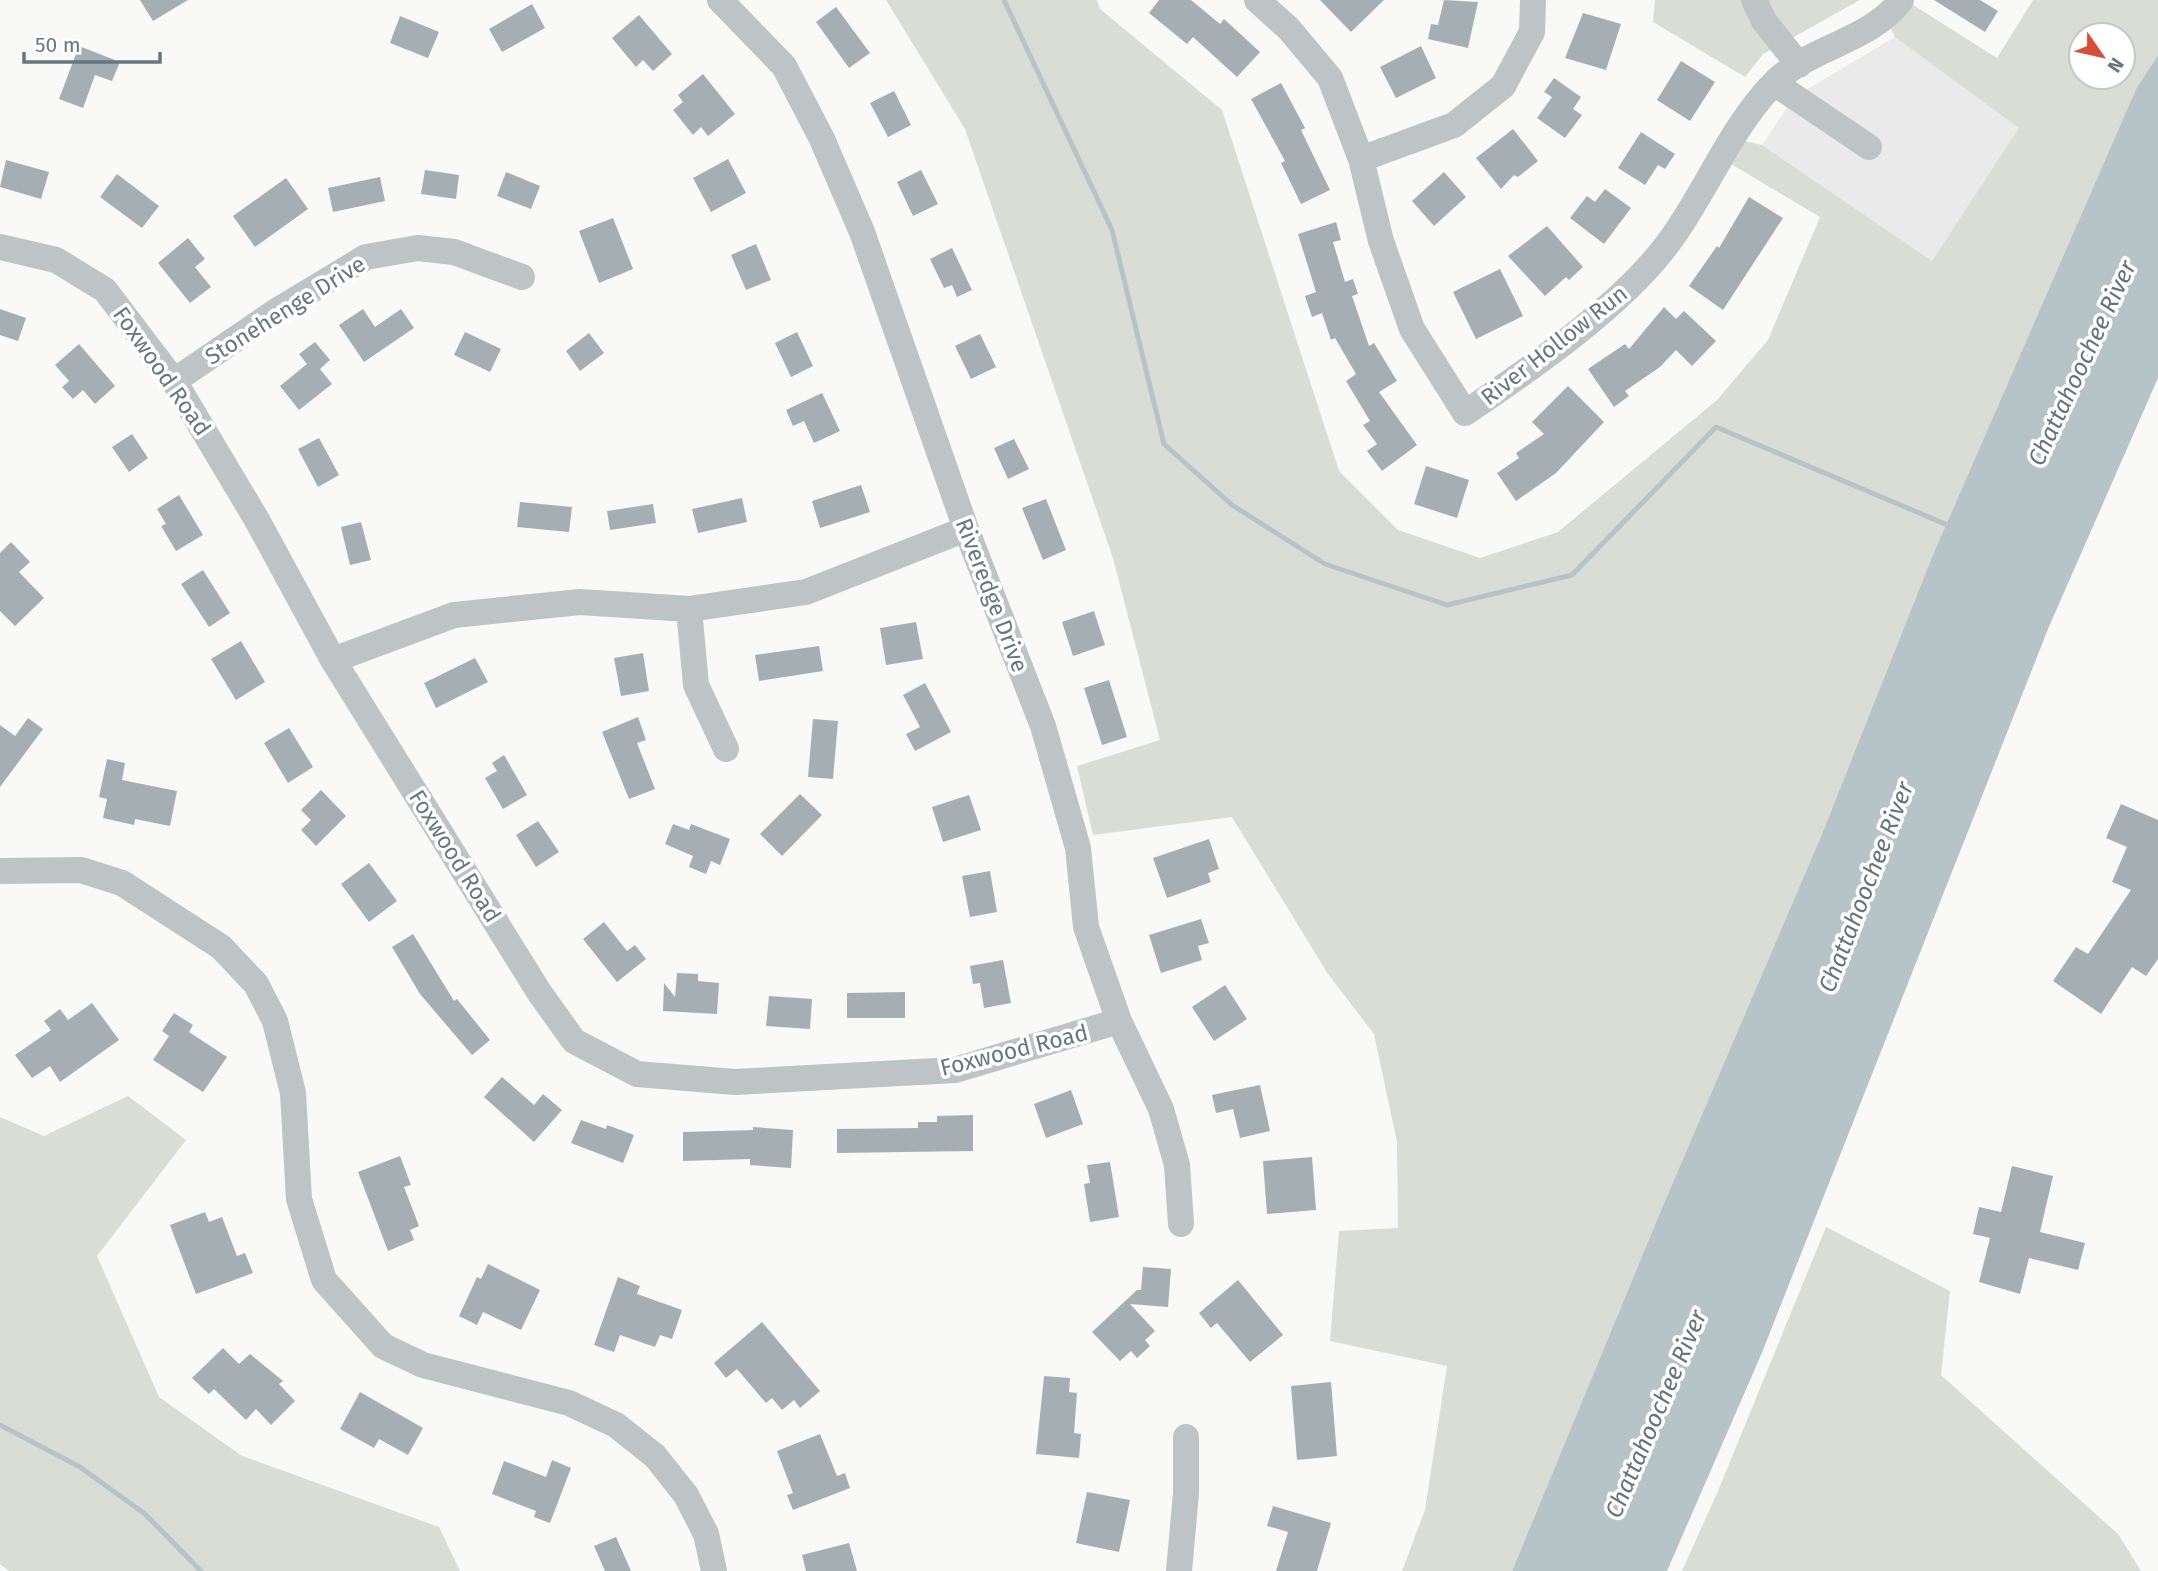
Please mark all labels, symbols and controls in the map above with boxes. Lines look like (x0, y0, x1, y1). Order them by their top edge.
scale bar (24, 21, 161, 65)
north arrow (2067, 21, 2137, 91)
text: 50 m (35, 32, 81, 58)
text: N (2103, 54, 2129, 77)
street label: Stonehenge Drive (200, 249, 370, 371)
water label: Chattahoochee River (2022, 255, 2142, 470)
street label: River Hollow Run (1475, 279, 1633, 411)
street label: Foxwood Road (107, 301, 217, 441)
street label: Riveredge Drive (950, 514, 1034, 676)
water label: Chattahoochee River (1813, 777, 1919, 996)
street label: Foxwood Road (403, 785, 507, 927)
street label: Foxwood Road (937, 1018, 1091, 1082)
water label: Chattahoochee River (1600, 1305, 1713, 1522)

